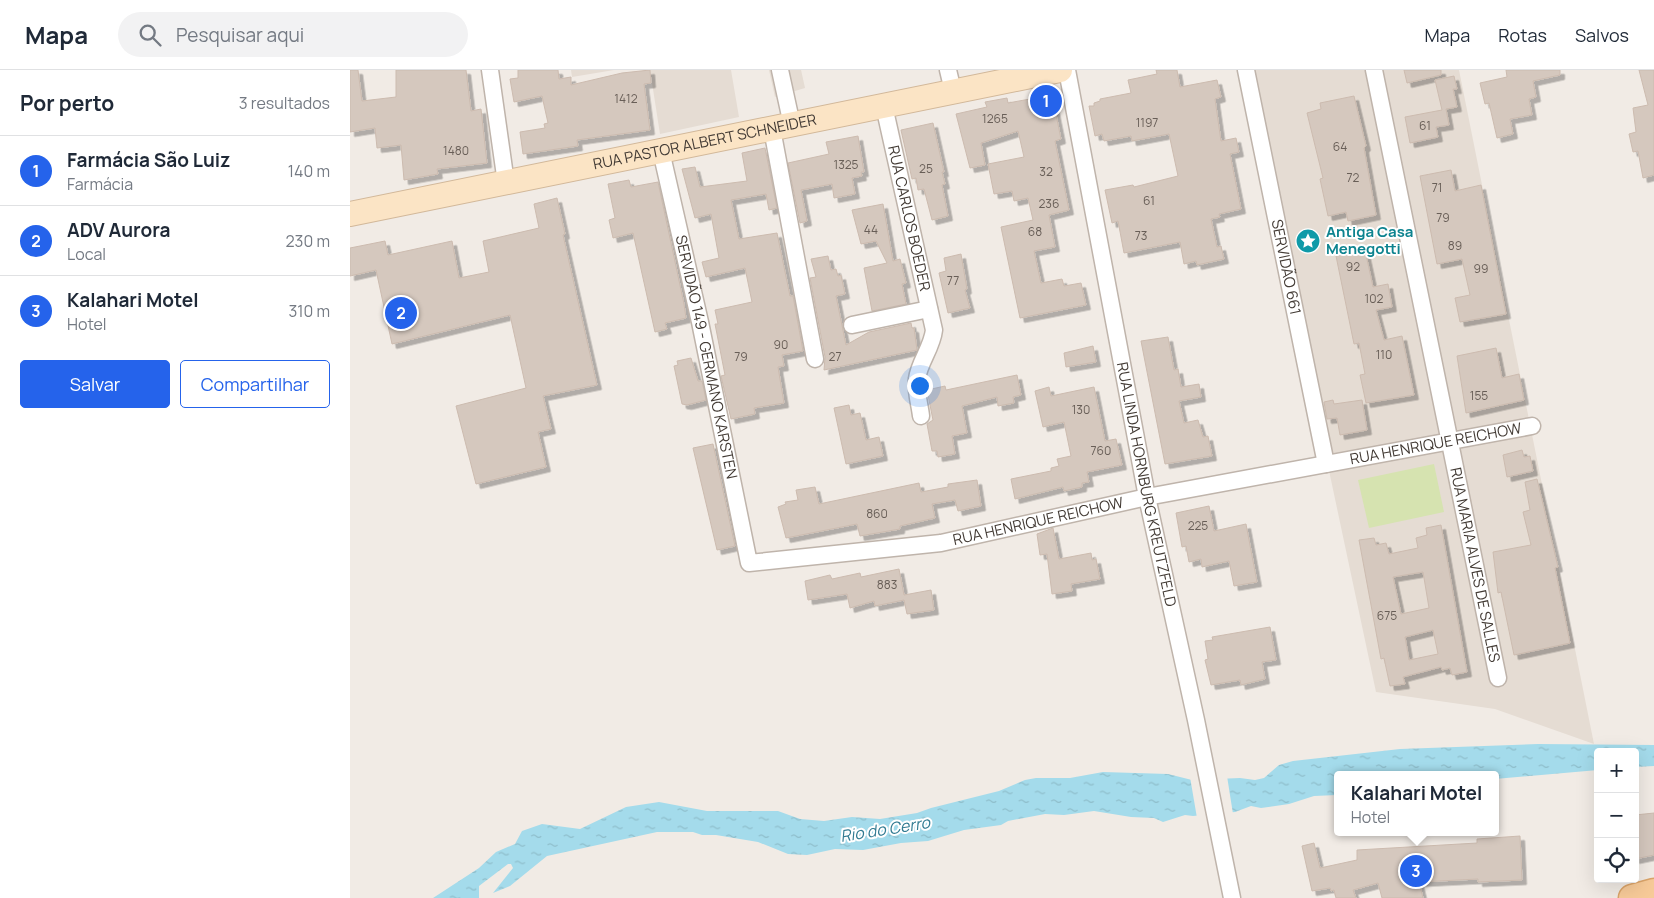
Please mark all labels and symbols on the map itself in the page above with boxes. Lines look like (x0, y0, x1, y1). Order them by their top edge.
pin: 1 (1030, 82, 1062, 120)
house number: 1412 (614, 90, 638, 107)
street label: RUA PASTOR ALBERT SCHNEIDER (591, 109, 818, 174)
house number: 1265 (982, 110, 1008, 127)
house number: 1197 (1136, 114, 1158, 131)
house number: 61 (1419, 117, 1431, 134)
house number: 64 (1333, 138, 1347, 155)
house number: 1480 (443, 142, 469, 159)
street label: RUA CARLOS BOEDER (883, 143, 936, 293)
house number: 1325 (833, 156, 859, 173)
house number: 25 (919, 160, 933, 177)
house number: 32 (1039, 163, 1053, 180)
house number: 72 (1347, 169, 1360, 186)
house number: 71 (1432, 179, 1442, 196)
house number: 61 (1143, 192, 1155, 209)
house number: 236 (1039, 195, 1059, 212)
house number: 79 (1436, 209, 1450, 226)
street label: SERVIDÃO 661 (1267, 217, 1306, 316)
house number: 44 (864, 221, 878, 238)
place label: Antiga Casa Menegotti (1326, 221, 1414, 259)
house number: 68 (1028, 223, 1042, 240)
house number: 73 (1135, 227, 1147, 244)
place icon: Antiga Casa Menegotti (1295, 228, 1321, 254)
street label: SERVIDÃO 149 - GERMANO KARSTEN (671, 233, 743, 481)
house number: 89 (1448, 237, 1462, 254)
house number: 92 (1346, 258, 1360, 275)
house number: 99 (1474, 260, 1488, 277)
house number: 77 (947, 272, 959, 289)
house number: 102 (1365, 290, 1384, 307)
pin: 2 (385, 294, 417, 332)
house number: 90 (774, 336, 788, 353)
house number: 110 (1376, 346, 1392, 363)
house number: 79 (734, 348, 748, 365)
house number: 27 (829, 348, 841, 365)
street label: RUA LINDA HORNBURG KREUTZFELD (1112, 360, 1182, 609)
your location (907, 373, 933, 399)
house number: 155 (1470, 387, 1488, 404)
house number: 130 (1072, 401, 1090, 418)
street label: RUA HENRIQUE REICHOW (1348, 417, 1523, 469)
house number: 760 (1091, 442, 1111, 459)
street label: RUA MARIA ALVES DE SALLES (1445, 465, 1506, 664)
street label: RUA HENRIQUE REICHOW (951, 492, 1125, 550)
house number: 860 (866, 505, 888, 522)
house number: 225 (1188, 517, 1208, 534)
house number: 883 (877, 576, 897, 593)
house number: 675 (1377, 607, 1397, 624)
water label: Rio do Cerro (839, 811, 933, 847)
pin: 3 (1400, 852, 1432, 890)

